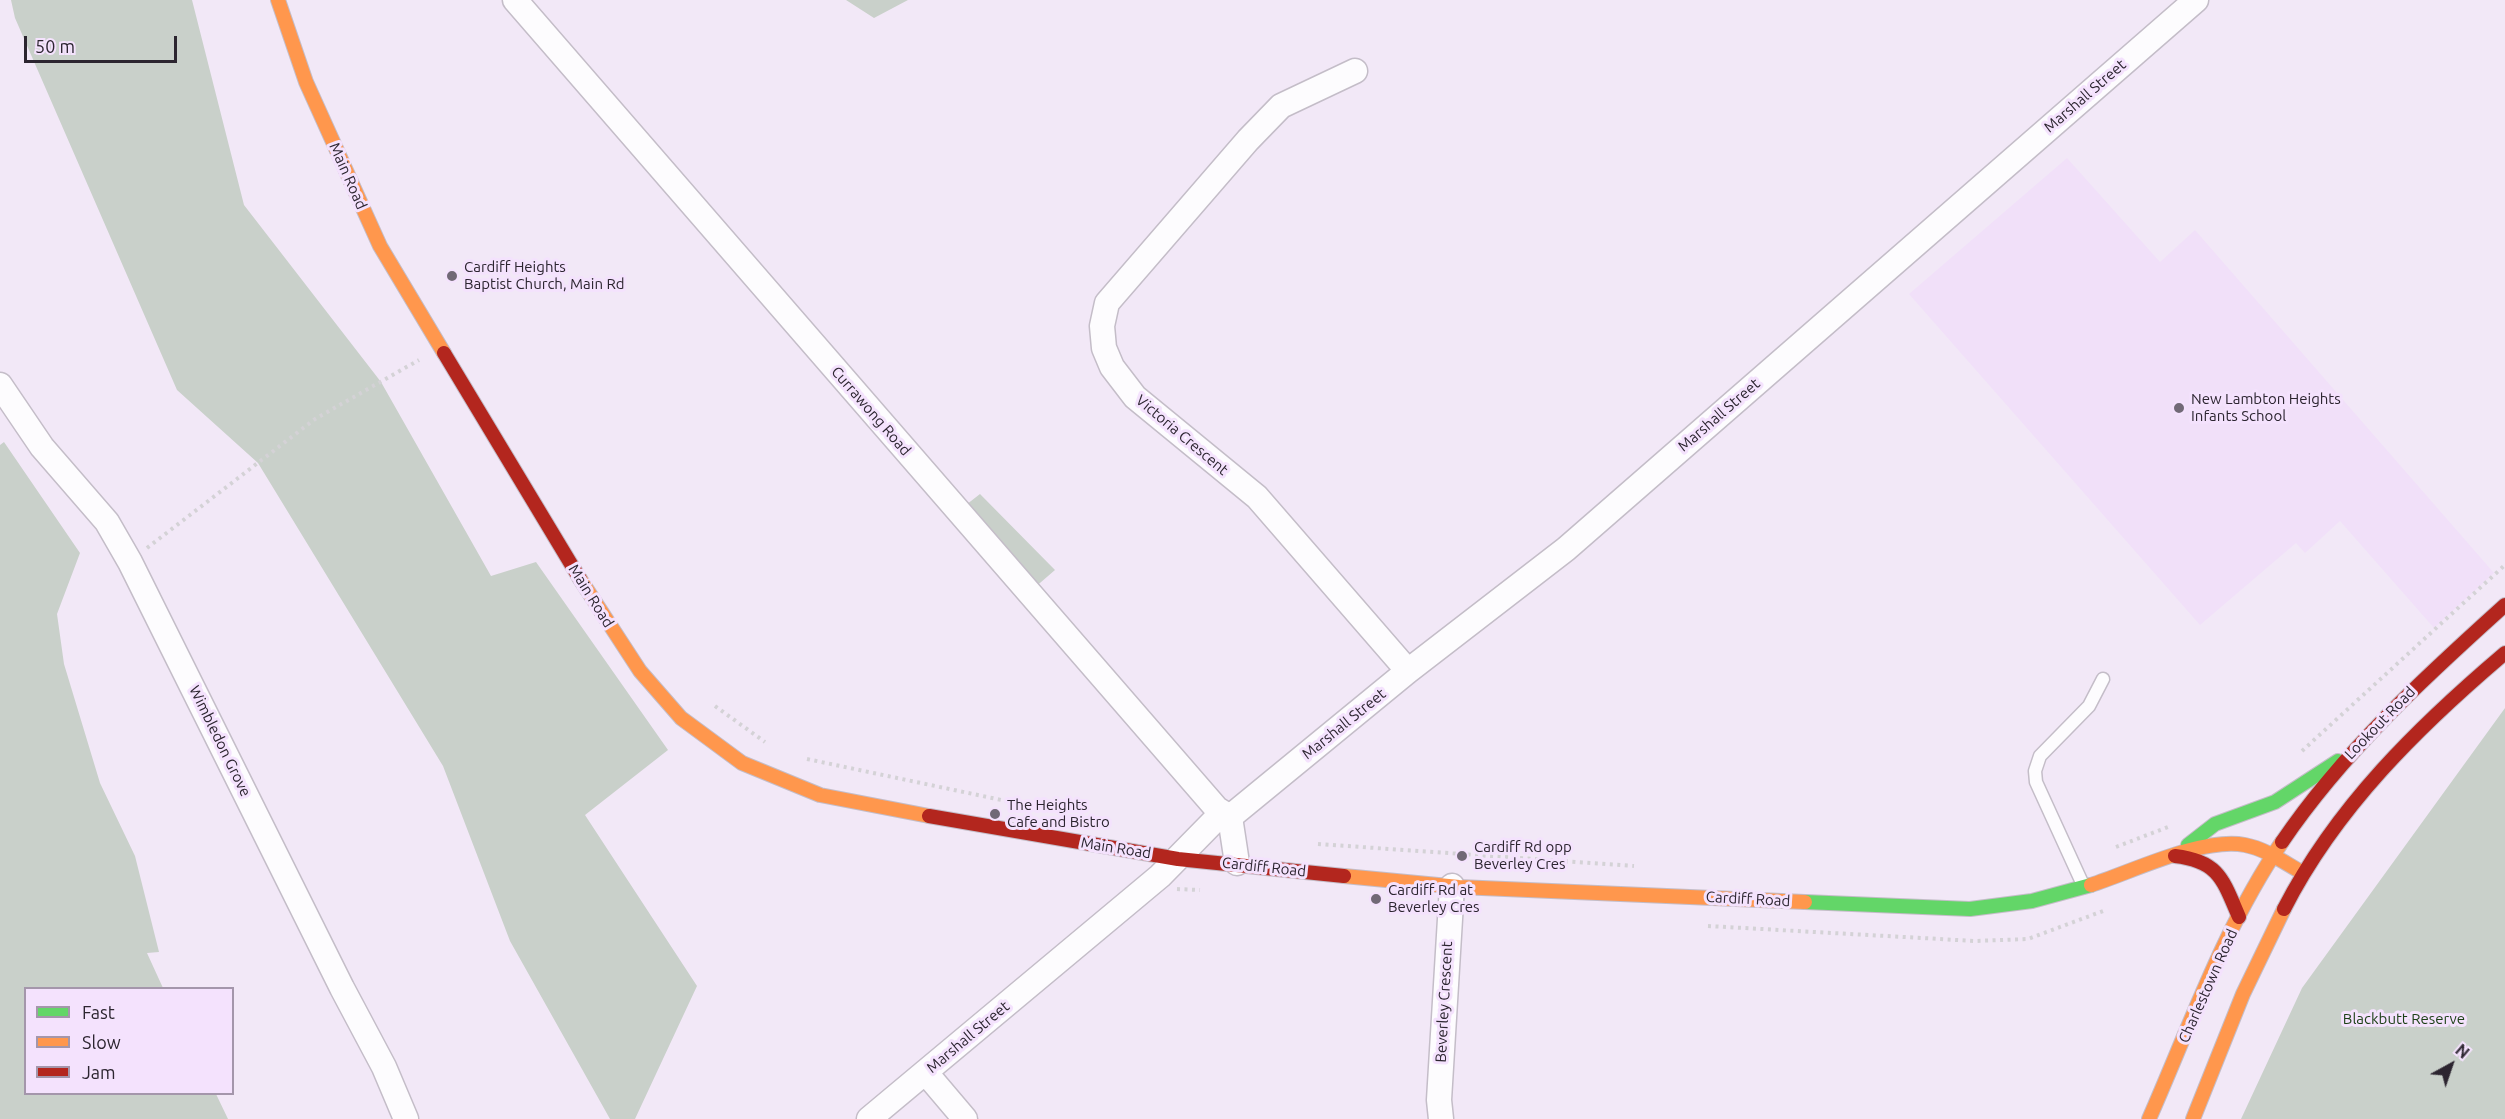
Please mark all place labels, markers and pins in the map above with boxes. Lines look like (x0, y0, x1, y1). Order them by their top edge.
place label: Cardiff Heights Baptist Church, Main Rd (464, 258, 625, 293)
marker: Cardiff Heights Baptist Church, Main Rd (445, 269, 459, 283)
place label: New Lambton Heights Infants School (2191, 390, 2341, 425)
marker: New Lambton Heights Infants School (2172, 401, 2186, 415)
place label: The Heights Cafe and Bistro (1007, 796, 1110, 831)
marker: The Heights Cafe and Bistro (988, 807, 1002, 821)
place label: Cardiff Rd opp Beverley Cres (1474, 838, 1572, 873)
marker: Cardiff Rd opp Beverley Cres (1455, 849, 1469, 863)
place label: Cardiff Rd at Beverley Cres (1388, 881, 1480, 916)
marker: Cardiff Rd at Beverley Cres (1369, 892, 1383, 906)

